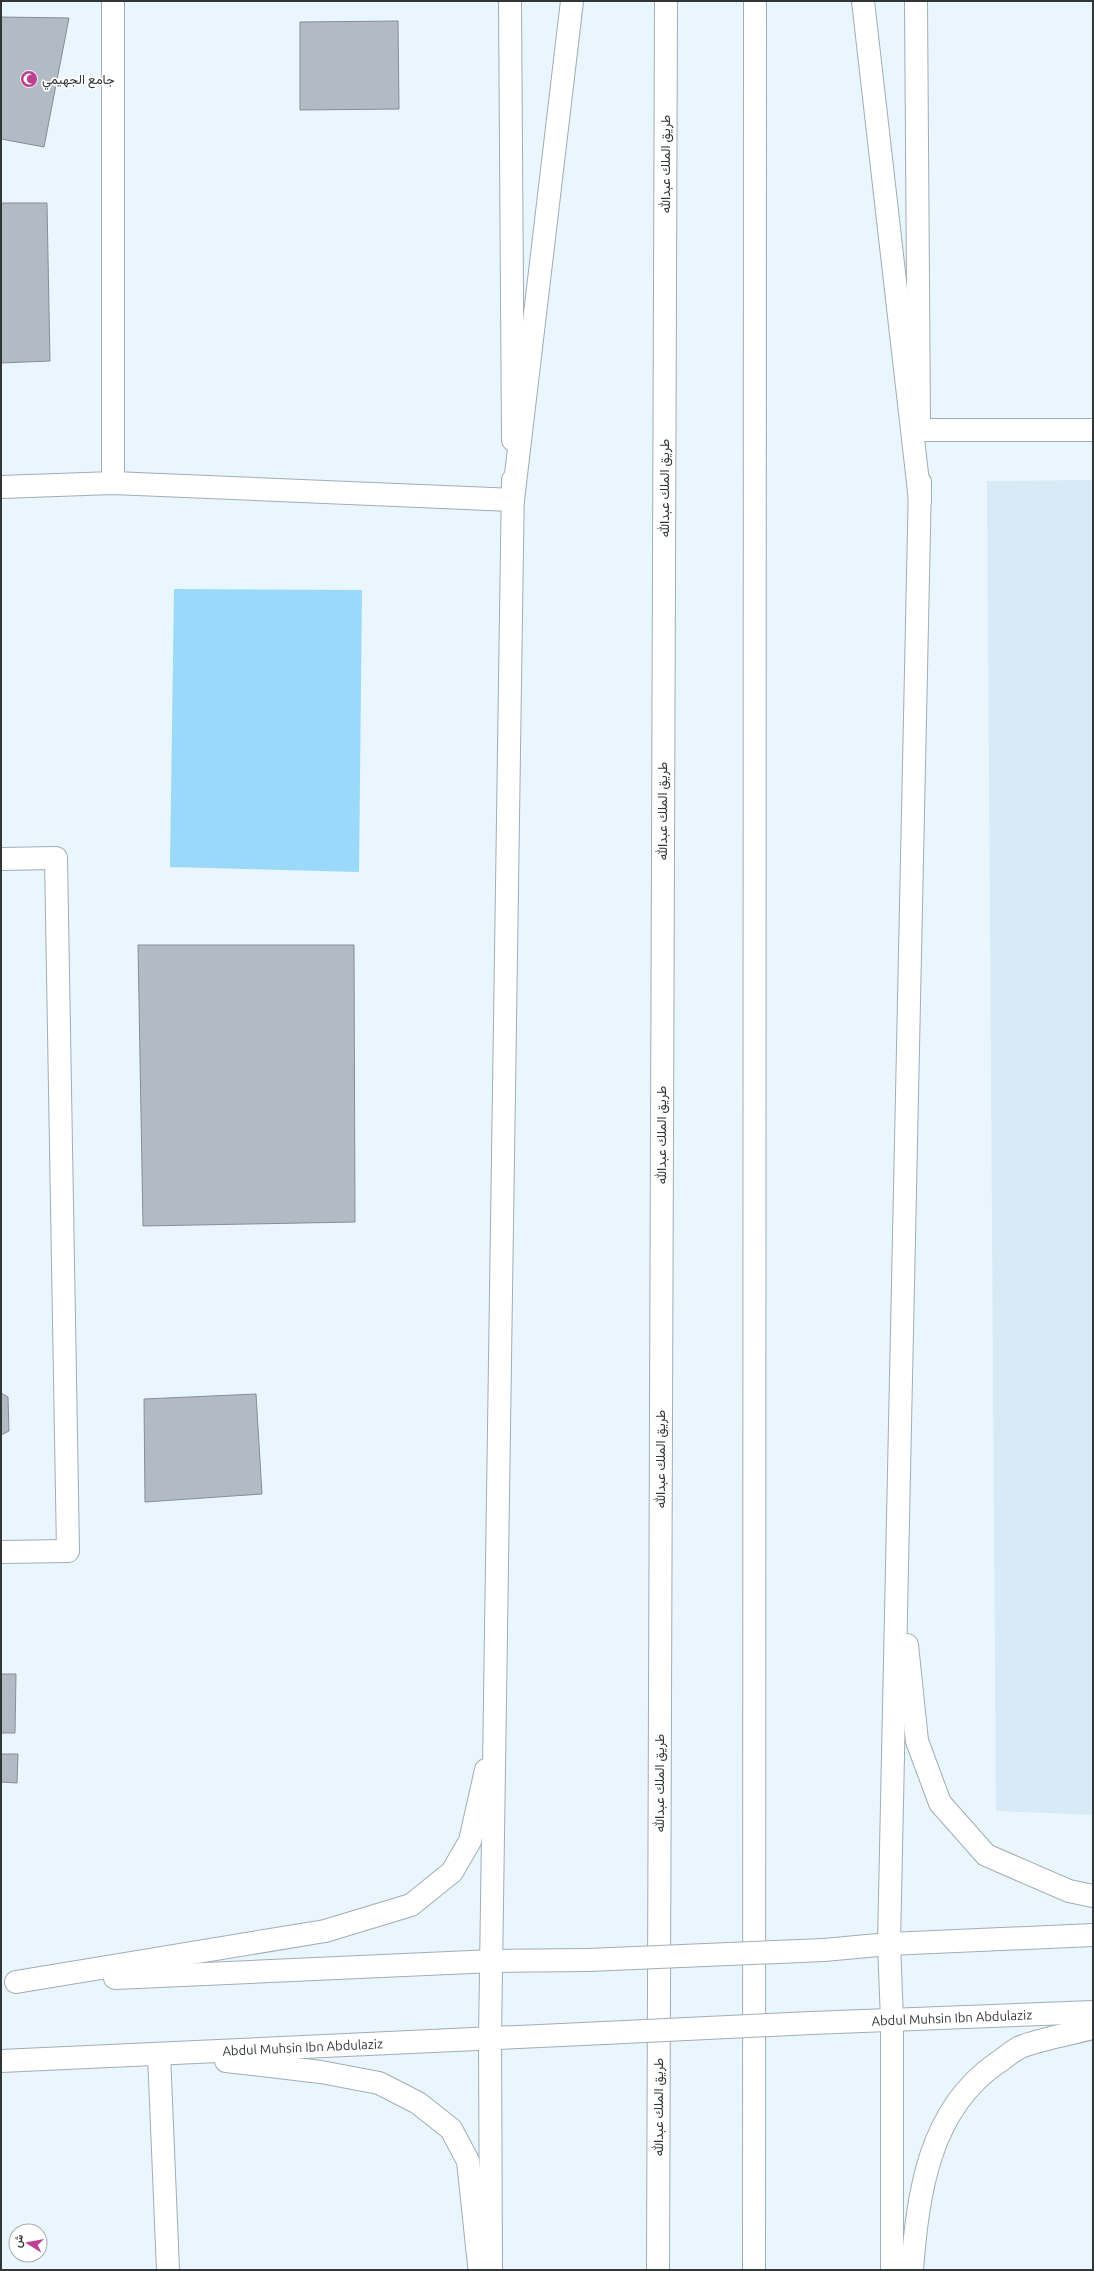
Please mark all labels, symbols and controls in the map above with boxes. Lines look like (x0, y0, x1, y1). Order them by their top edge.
mosque icon: جامع الجهيمي (19, 69, 39, 89)
place label: جامع الجهيمي (42, 72, 115, 90)
street label: طريق الملك عبدالله (658, 115, 674, 213)
street label: طريق الملك عبدالله (657, 439, 673, 537)
street label: طريق الملك عبدالله (655, 762, 671, 860)
street label: طريق الملك عبدالله (654, 1086, 670, 1184)
street label: طريق الملك عبدالله (653, 1410, 669, 1508)
street label: طريق الملك عبدالله (652, 1734, 668, 1832)
street label: Abdul Muhsin Ibn Abdulaziz (871, 2007, 1032, 2028)
street label: Abdul Muhsin Ibn Abdulaziz (222, 2036, 383, 2058)
street label: طريق الملك عبدالله (651, 2058, 667, 2156)
north arrow (8, 2223, 48, 2263)
text: ش (11, 2233, 26, 2249)

